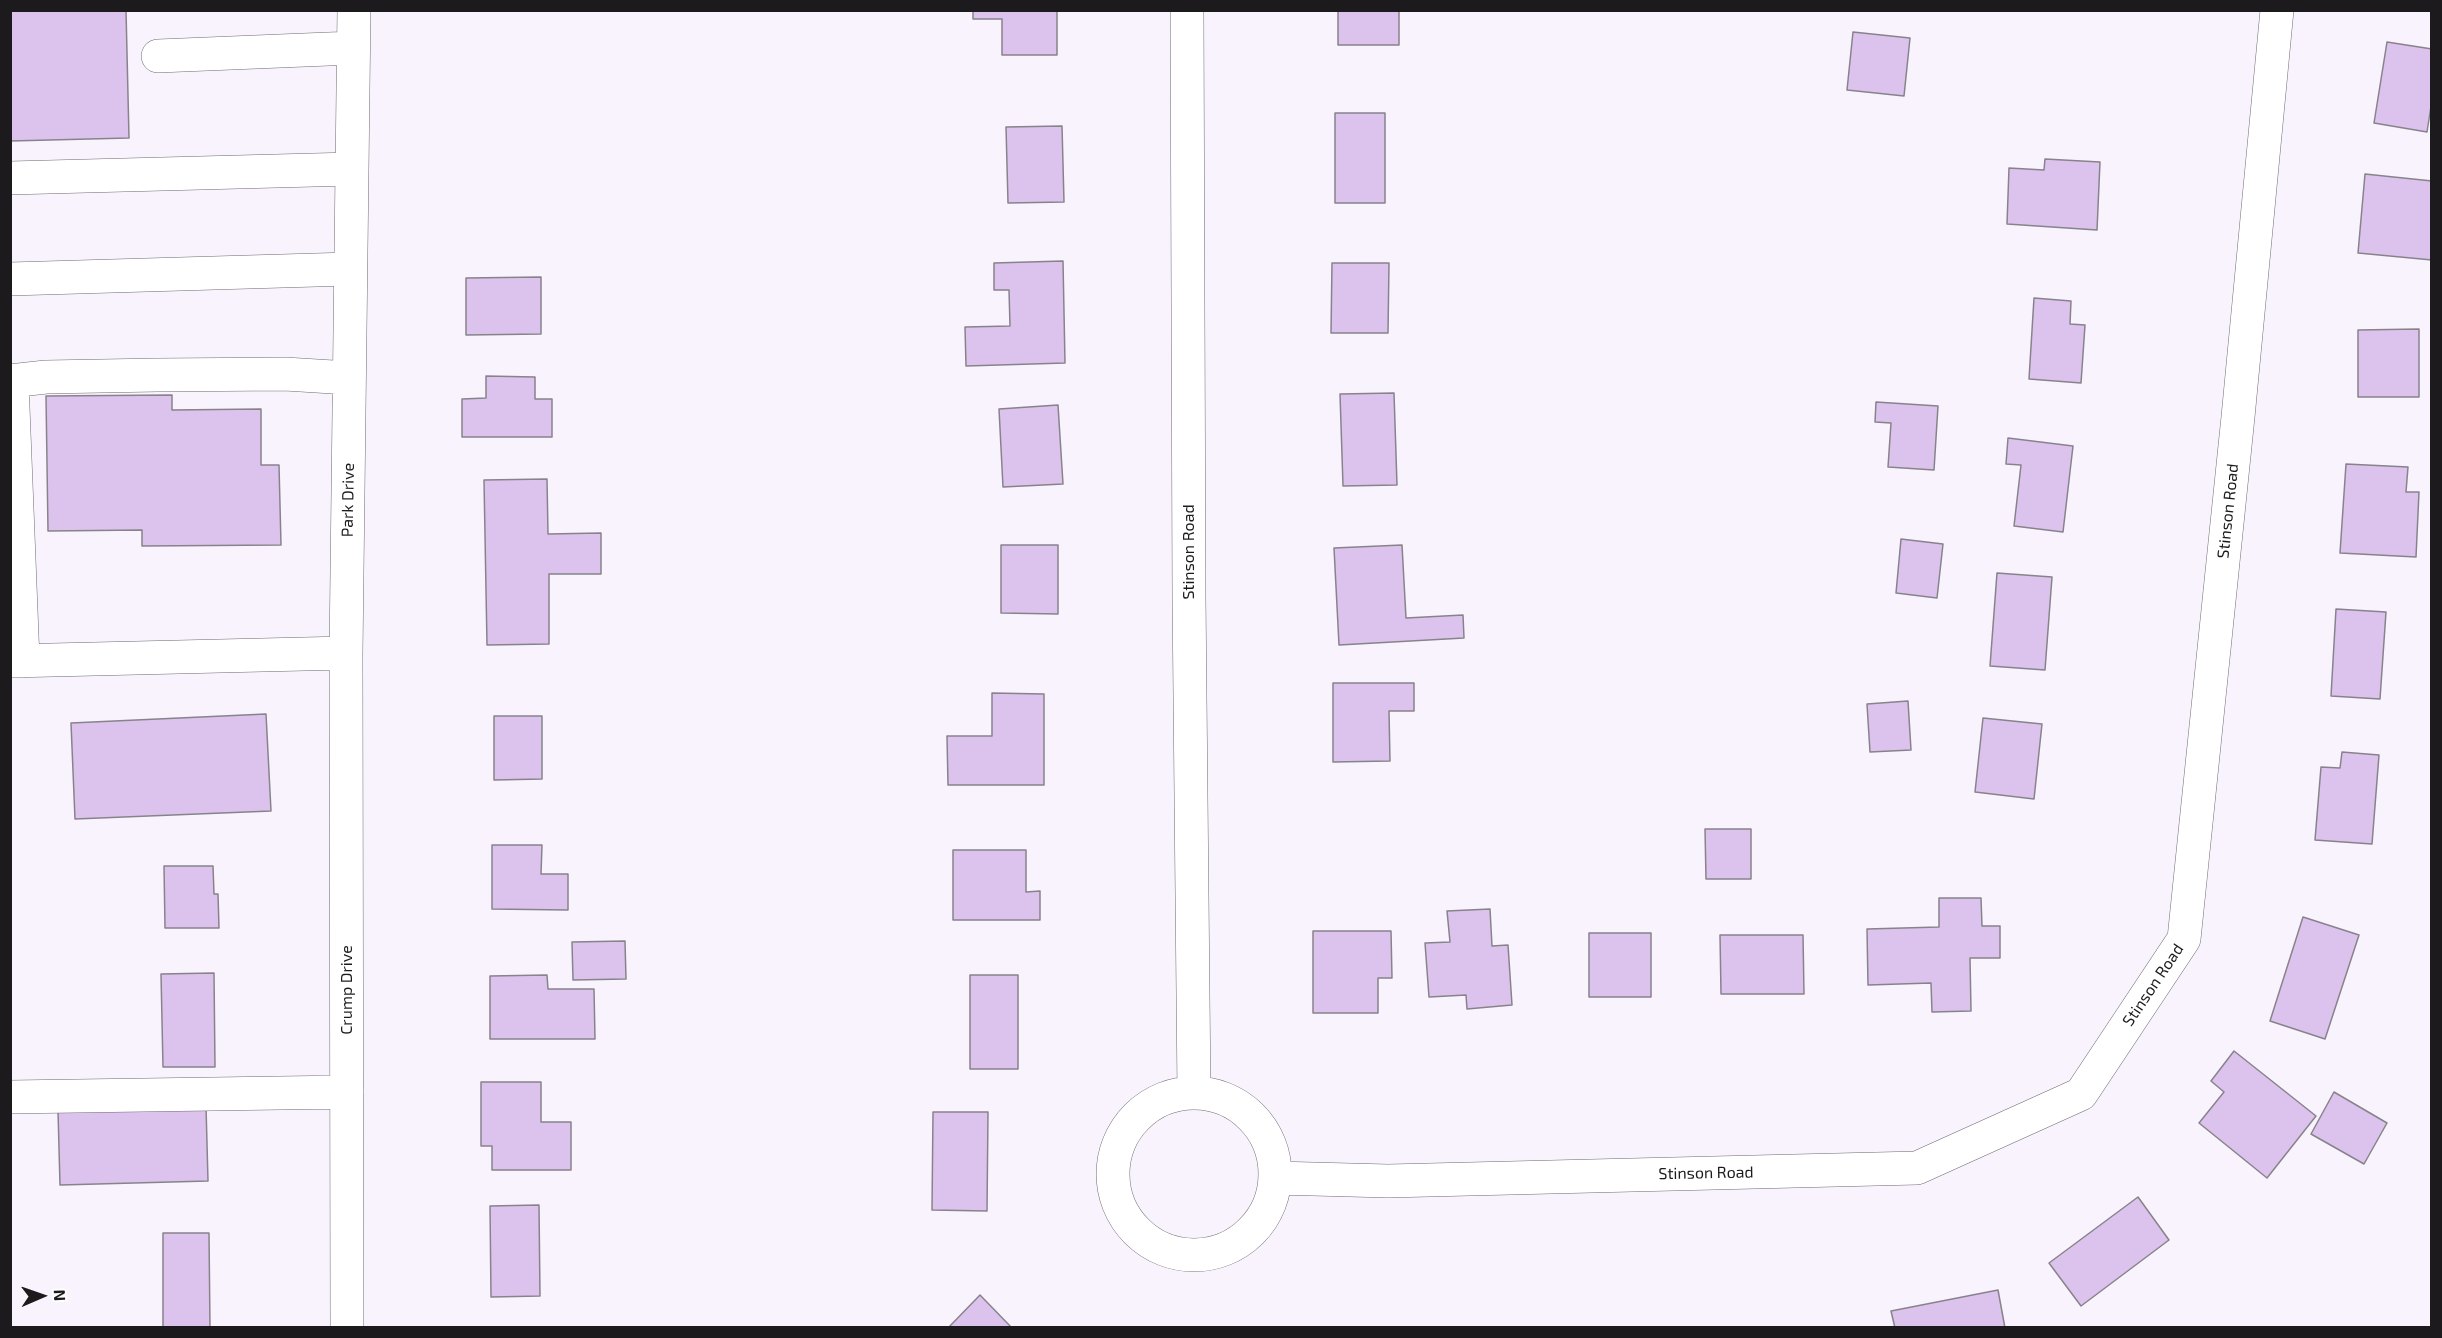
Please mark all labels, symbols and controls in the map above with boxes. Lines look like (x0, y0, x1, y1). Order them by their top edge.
street label: Park Drive (338, 463, 358, 537)
street label: Stinson Road (2213, 463, 2243, 559)
street label: Stinson Road (1179, 504, 1199, 600)
street label: Stinson Road (2118, 940, 2188, 1030)
street label: Crump Drive (337, 945, 357, 1035)
street label: Stinson Road (1658, 1163, 1754, 1183)
north arrow (12, 1266, 72, 1326)
text: N (51, 1289, 70, 1301)

